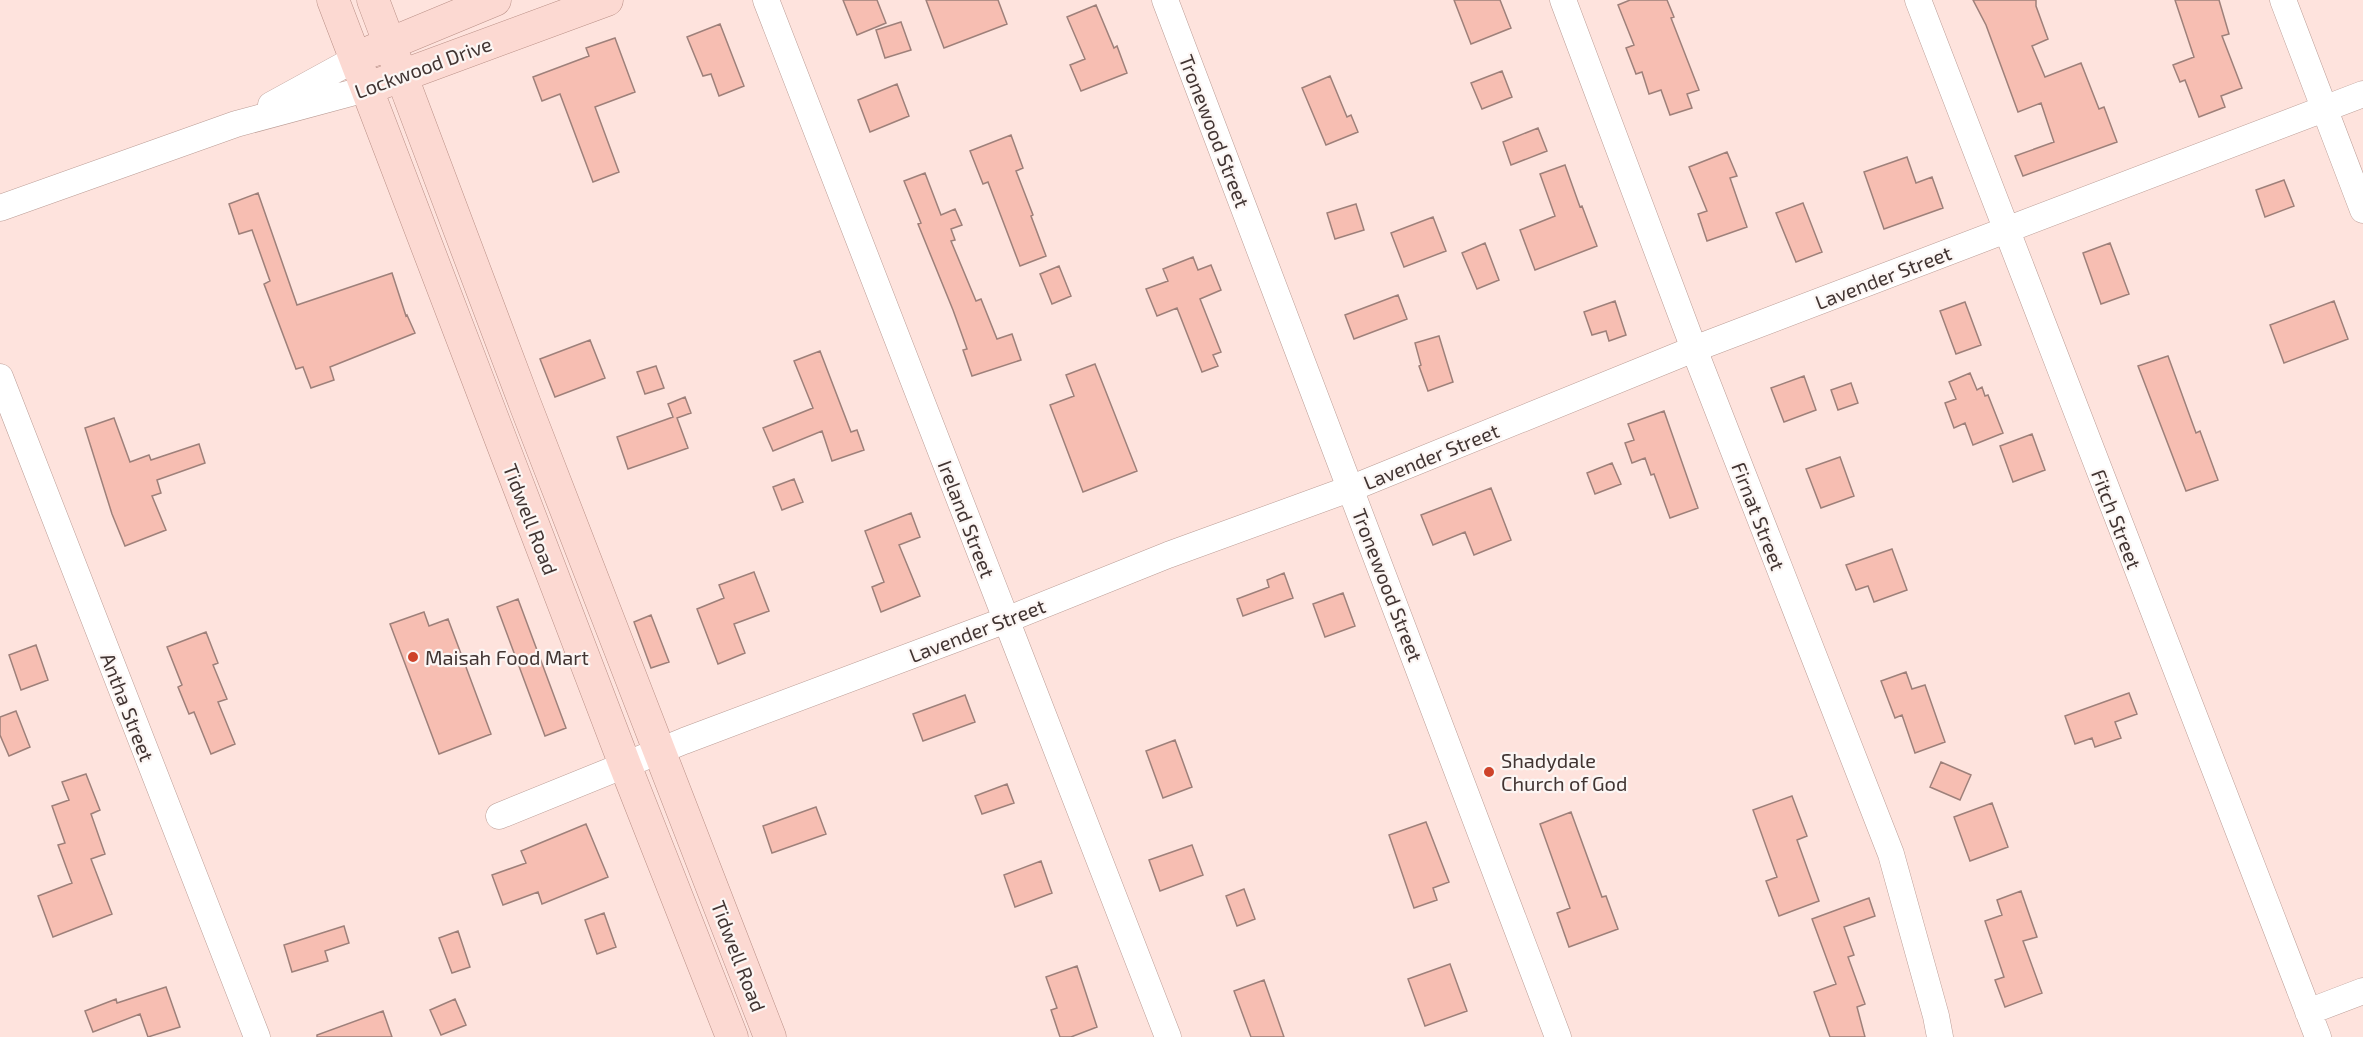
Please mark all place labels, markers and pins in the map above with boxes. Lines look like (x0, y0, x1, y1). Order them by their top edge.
place label: Maisah Food Mart (425, 645, 589, 669)
marker: Maisah Food Mart (406, 650, 420, 664)
place label: Shadydale Church of God (1501, 748, 1627, 795)
marker: Shadydale Church of God (1482, 765, 1496, 779)

